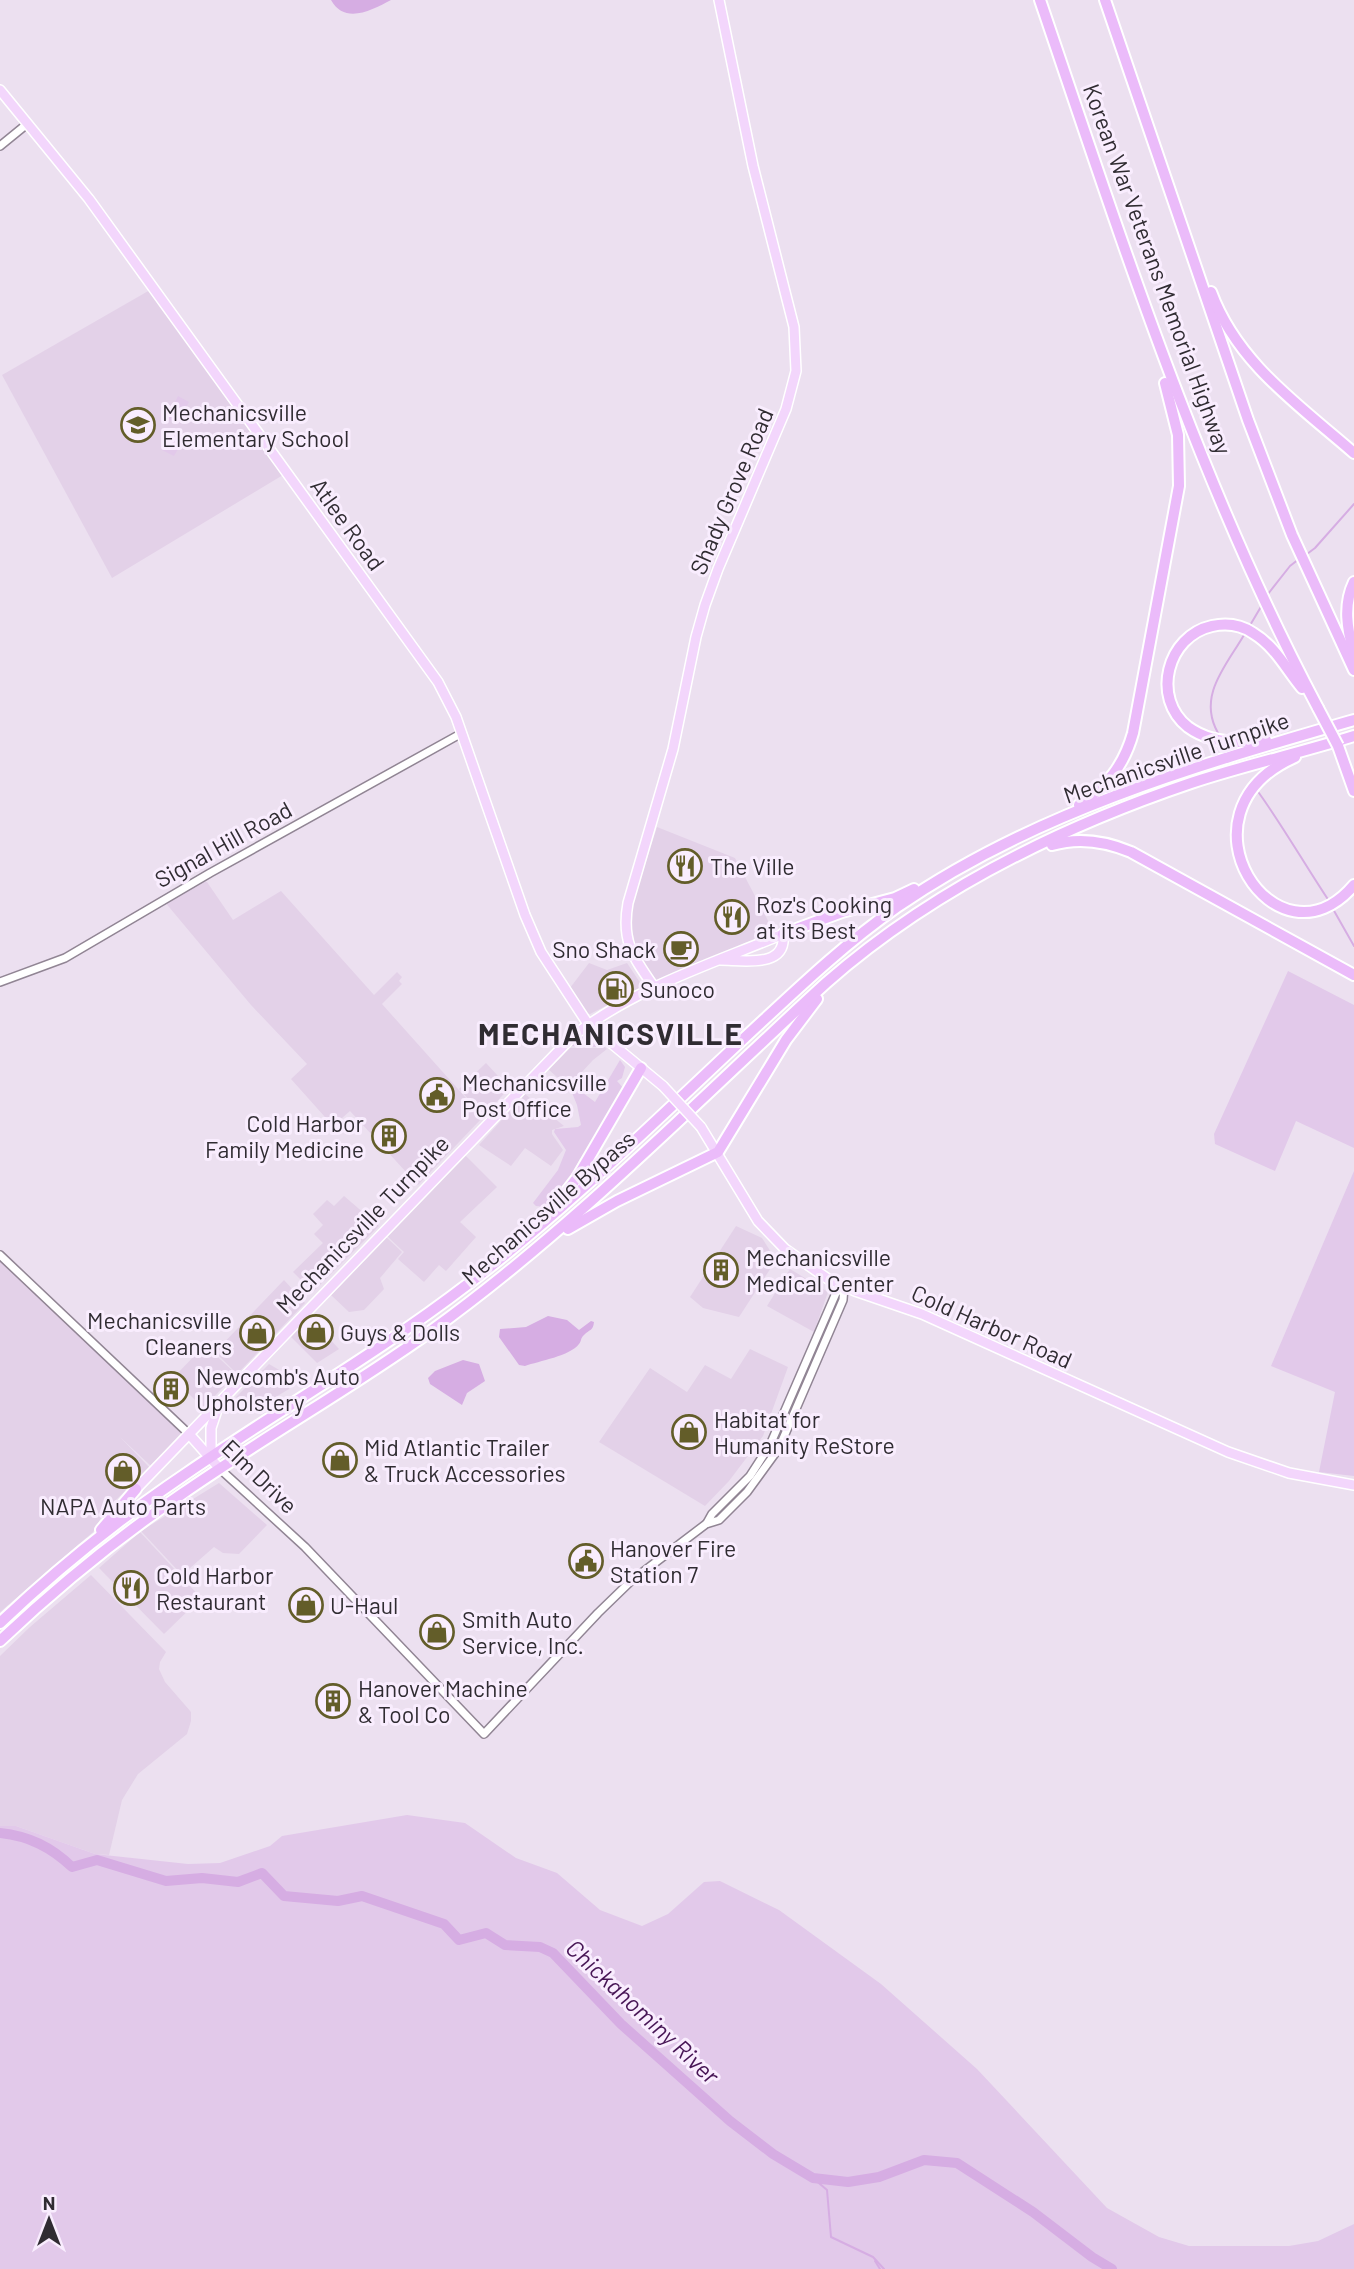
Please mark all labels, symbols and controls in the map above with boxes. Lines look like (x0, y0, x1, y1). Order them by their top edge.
street label: Korean War Veterans Memorial Highway (1078, 80, 1238, 458)
place label: Mechanicsville Elementary School (162, 398, 349, 452)
street label: Shady Grove Road (683, 404, 779, 578)
school or university icon: Mechanicsville Elementary School (119, 406, 157, 444)
street label: Atlee Road (305, 472, 391, 576)
street label: Mechanicsville Turnpike (1060, 705, 1292, 809)
street label: Signal Hill Road (149, 795, 297, 893)
restaurant icon: The Ville (666, 847, 704, 885)
place label: The Ville (710, 852, 794, 880)
place label: Roz's Cooking at its Best (756, 890, 892, 944)
restaurant icon: Roz's Cooking at its Best (713, 898, 751, 936)
cafe icon: Sno Shack (662, 930, 700, 968)
place label: Sno Shack (552, 935, 656, 963)
fuel station icon: Sunoco (597, 970, 635, 1008)
place label: Sunoco (640, 975, 715, 1003)
district label: MECHANICSVILLE (478, 1015, 744, 1051)
place label: Mechanicsville Post Office (462, 1068, 607, 1122)
public building icon: Mechanicsville Post Office (418, 1076, 456, 1114)
place label: Cold Harbor Family Medicine (205, 1109, 365, 1163)
building icon: Cold Harbor Family Medicine (370, 1117, 408, 1155)
street label: Mechanicsville Bypass (456, 1124, 640, 1290)
street label: Mechanicsville Turnpike (270, 1129, 454, 1319)
place label: Mechanicsville Medical Center (746, 1243, 895, 1297)
building icon: Mechanicsville Medical Center (702, 1251, 740, 1289)
street label: Cold Harbor Road (907, 1278, 1077, 1374)
place label: Mechanicsville Cleaners (87, 1306, 232, 1360)
shop icon: Guys & Dolls (297, 1313, 335, 1351)
shop icon: Mechanicsville Cleaners (238, 1314, 276, 1352)
place label: Guys & Dolls (340, 1318, 460, 1346)
place label: Newcomb's Auto Upholstery (196, 1362, 360, 1416)
building icon: Newcomb's Auto Upholstery (152, 1370, 190, 1408)
place label: Habitat for Humanity ReStore (714, 1405, 895, 1459)
shop icon: Habitat for Humanity ReStore (670, 1413, 708, 1451)
street label: Elm Drive (216, 1433, 304, 1519)
place label: Mid Atlantic Trailer & Truck Accessories (364, 1433, 566, 1487)
shop icon: Mid Atlantic Trailer & Truck Accessories (321, 1441, 359, 1479)
shop icon: NAPA Auto Parts (104, 1452, 142, 1490)
place label: NAPA Auto Parts (40, 1492, 206, 1520)
place label: Hanover Fire Station 7 (610, 1534, 736, 1588)
public building icon: Hanover Fire Station 7 (567, 1542, 605, 1580)
place label: Cold Harbor Restaurant (156, 1561, 274, 1615)
restaurant icon: Cold Harbor Restaurant (112, 1569, 150, 1607)
shop icon: U-Haul (287, 1586, 325, 1624)
place label: U-Haul (330, 1591, 398, 1619)
place label: Smith Auto Service, Inc. (462, 1605, 584, 1659)
shop icon: Smith Auto Service, Inc. (418, 1613, 456, 1651)
place label: Hanover Machine & Tool Co (358, 1674, 528, 1728)
building icon: Hanover Machine & Tool Co (314, 1682, 352, 1720)
water label: Chickahominy River (561, 1933, 727, 2090)
north arrow (14, 2185, 84, 2255)
text: N (43, 2191, 55, 2214)

